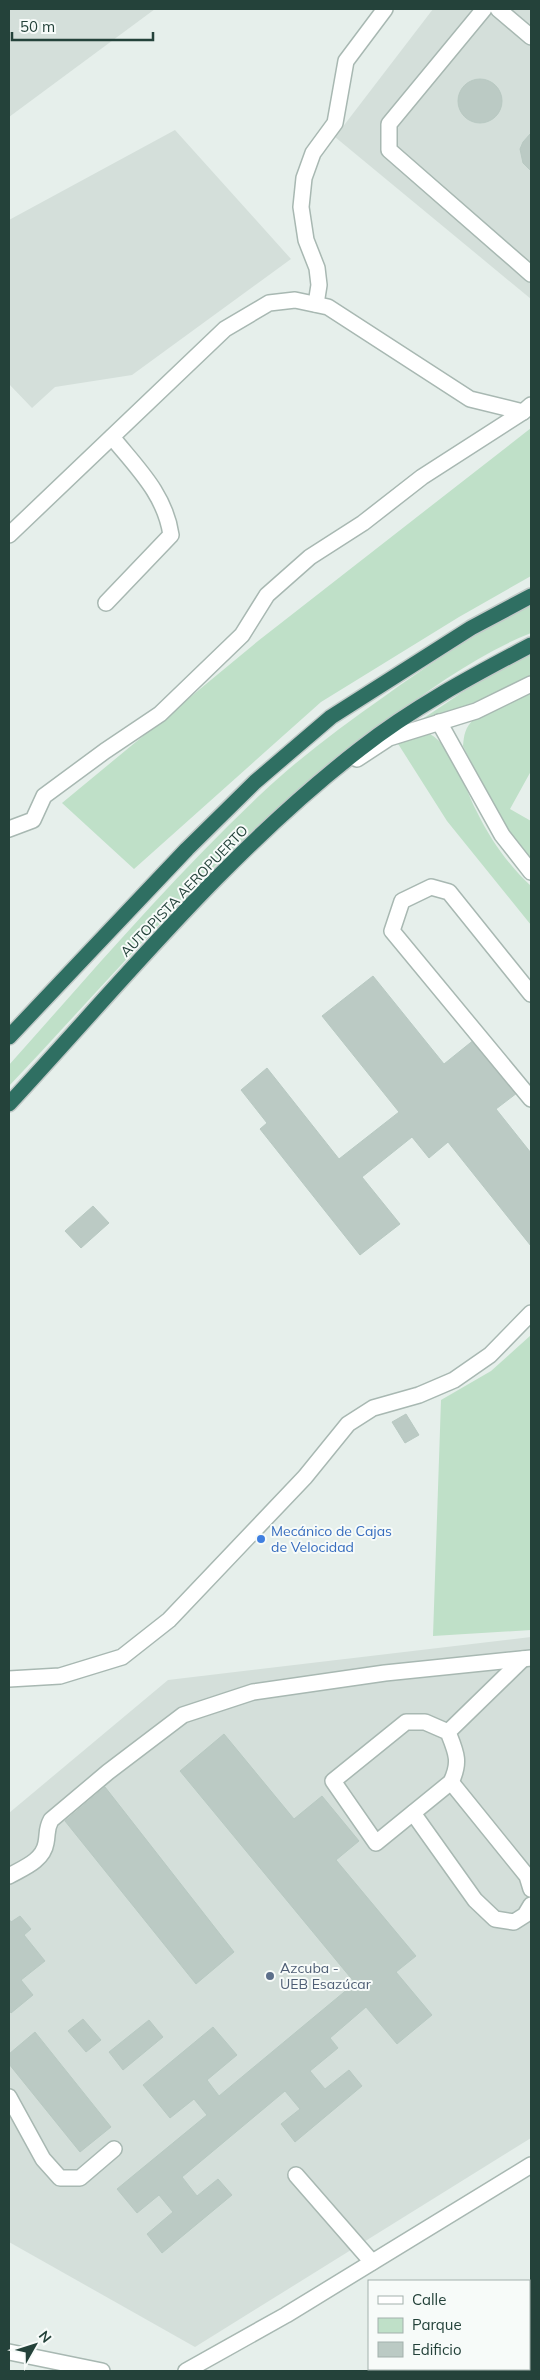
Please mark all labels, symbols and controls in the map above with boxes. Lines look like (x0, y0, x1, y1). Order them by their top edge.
scale bar (12, 10, 154, 42)
text: 50 m (20, 17, 55, 36)
street label: AUTOPISTA AEROPUERTO (116, 821, 252, 961)
place label: Mecánico de Cajas de Velocidad (271, 1522, 392, 1556)
marker: Mecánico de Cajas de Velocidad (255, 1533, 267, 1545)
place label: Azcuba - UEB Esazúcar (280, 1959, 372, 1993)
marker: Azcuba - UEB Esazúcar (264, 1970, 276, 1982)
legend (368, 2280, 530, 2370)
text: Calle (412, 2290, 446, 2309)
text: Parque (412, 2315, 462, 2334)
north arrow (10, 2320, 60, 2370)
text: N (35, 2327, 55, 2347)
text: Edificio (412, 2340, 462, 2359)

